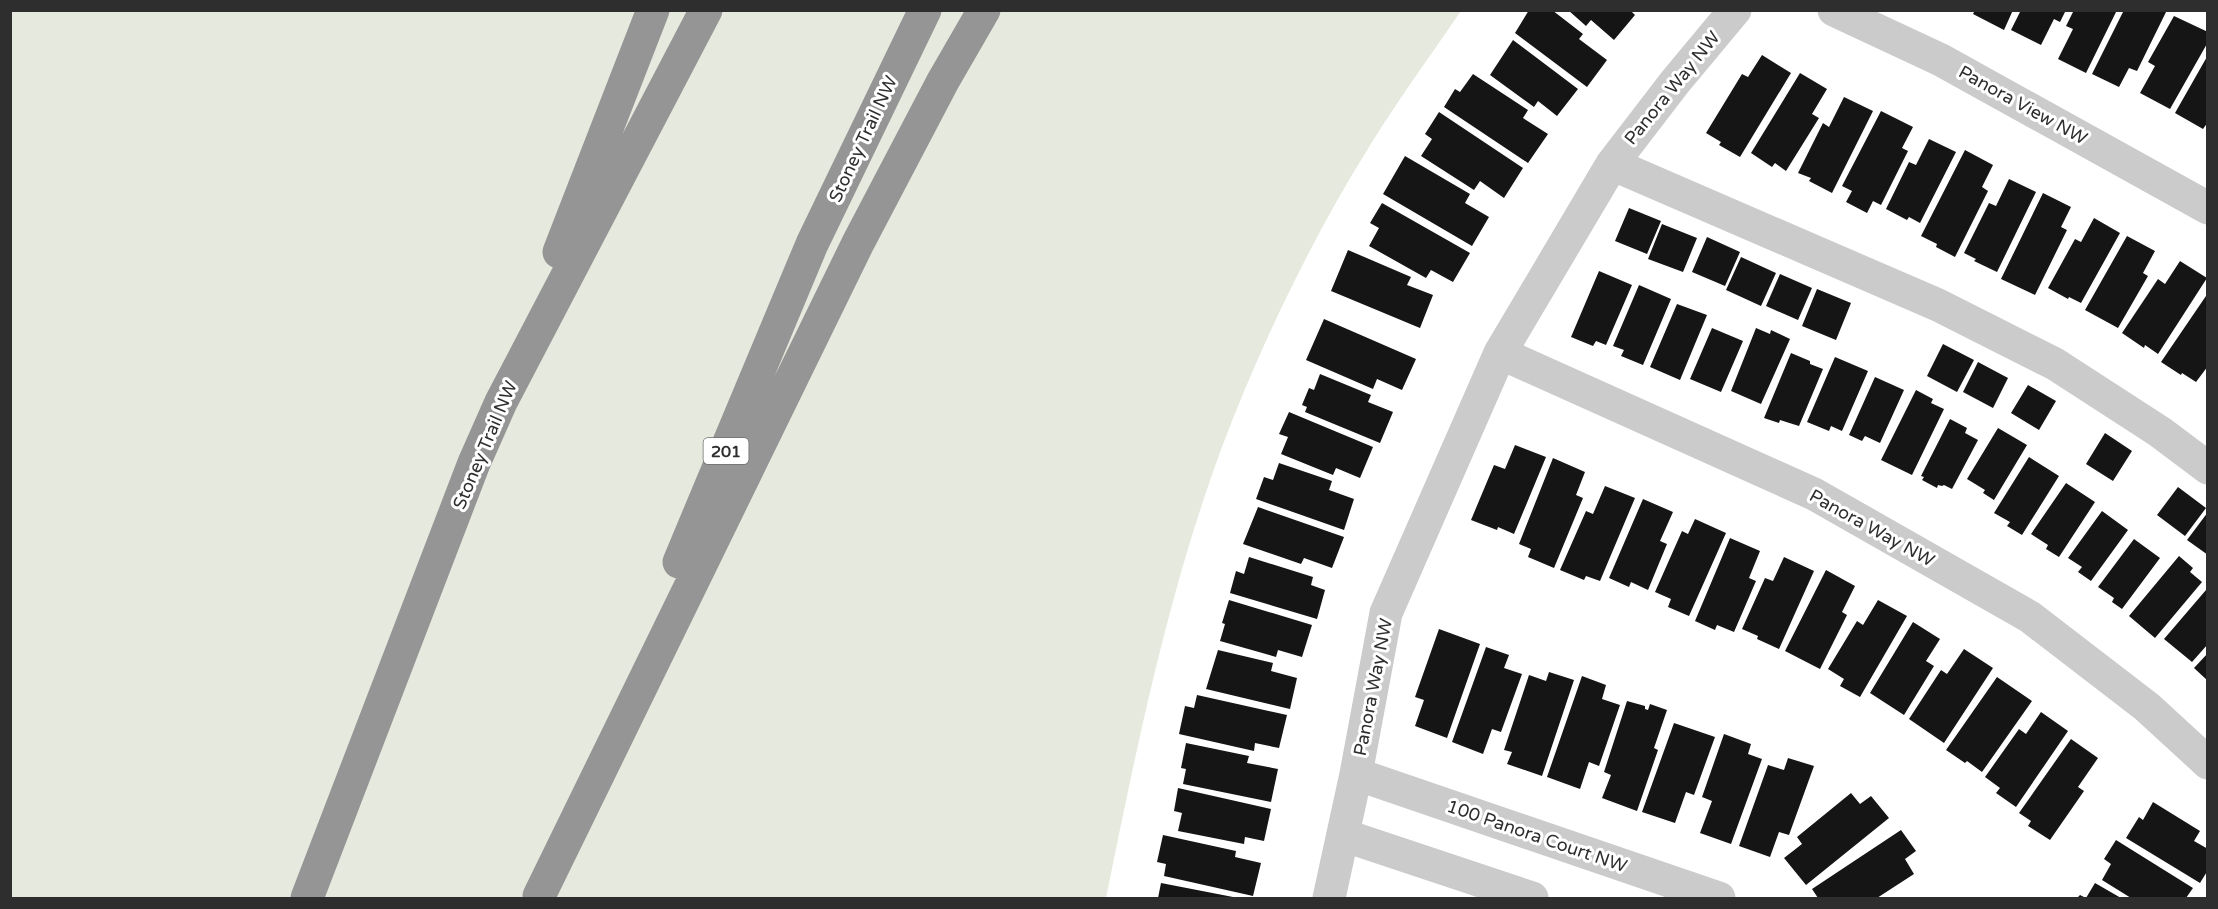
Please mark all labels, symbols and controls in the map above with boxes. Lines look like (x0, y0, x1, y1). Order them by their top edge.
street label: Panora Way NW (1619, 27, 1725, 149)
street label: Panora View NW (1955, 61, 2091, 149)
street label: Stoney Trail NW (824, 72, 902, 206)
street label: Stoney Trail NW (448, 378, 522, 512)
road number: 201 (704, 438, 748, 464)
street label: Panora Way NW (1806, 484, 1938, 572)
street label: Panora Way NW (1349, 616, 1397, 758)
street label: 100 Panora Court NW (1444, 795, 1630, 877)

